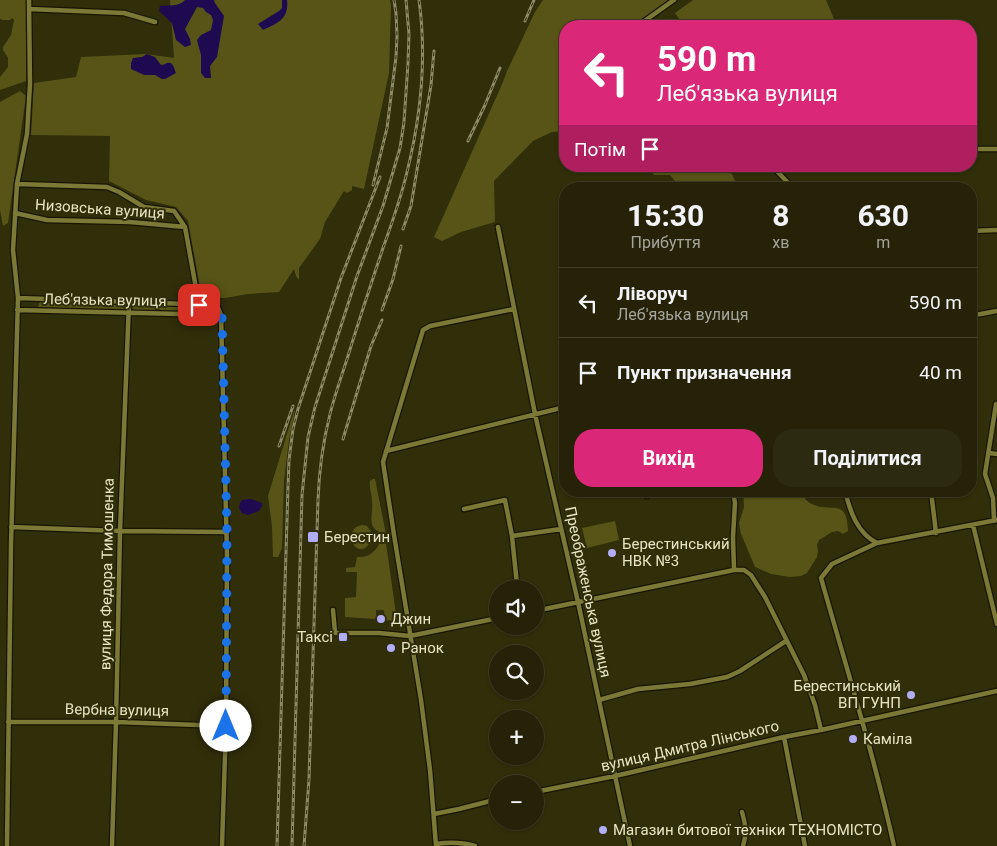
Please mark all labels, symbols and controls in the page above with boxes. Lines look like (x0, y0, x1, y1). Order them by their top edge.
text: 590 m (657, 39, 756, 80)
icon: left (574, 40, 639, 105)
text: Леб'язька вулиця (657, 81, 838, 106)
icon: arrive (636, 135, 664, 163)
text: Потім (574, 138, 626, 161)
street label: Низовська вулиця (35, 195, 165, 223)
text: 15:30 (627, 198, 704, 233)
text: 8 (772, 198, 789, 233)
text: 630 (857, 198, 909, 233)
text: Прибуття (630, 233, 701, 252)
text: хв (772, 233, 789, 252)
text: m (876, 233, 890, 252)
text: Ліворуч (617, 282, 688, 305)
pin (178, 284, 220, 326)
icon: left (574, 289, 602, 317)
street label: Леб'язька вулиця (43, 290, 167, 310)
icon: arrive (185, 291, 213, 319)
text: 590 m (909, 291, 962, 314)
text: Леб'язька вулиця (617, 305, 749, 324)
icon: arrive (574, 359, 602, 387)
text: Пункт призначення (617, 361, 792, 384)
text: 40 m (919, 361, 962, 384)
button: Вихід (574, 429, 763, 487)
button: Поділитися (773, 429, 962, 487)
street label: вулиця Федора Тимошенка (96, 478, 118, 670)
street label: Преображенська вулиця (561, 505, 615, 679)
place label: Берестин (324, 528, 390, 546)
marker: Берестин (306, 530, 320, 544)
place label: Берестинський НВК №3 (622, 535, 730, 570)
marker: Берестинський НВК №3 (606, 547, 618, 559)
map controls (489, 580, 544, 830)
button: sound (489, 580, 544, 635)
place label: Джин (391, 610, 431, 628)
marker: Джин (375, 613, 387, 625)
place label: Таксі (297, 628, 333, 646)
marker: Таксі (337, 631, 349, 643)
place label: Ранок (401, 639, 444, 657)
marker: Ранок (385, 642, 397, 654)
button: search (489, 645, 544, 700)
place label: Берестинський ВП ГУНП (793, 677, 901, 712)
marker: Берестинський ВП ГУНП (905, 689, 917, 701)
position arrow (199, 699, 251, 751)
street label: Вербна вулиця (65, 700, 169, 720)
button: + (489, 710, 544, 765)
street label: вулиця Дмитра Лінського (599, 717, 781, 775)
place label: Каміла (863, 730, 912, 748)
marker: Каміла (847, 733, 859, 745)
button: − (489, 775, 544, 830)
place label: Магазин битової техніки ТЕХНОМІСТО (613, 821, 882, 839)
marker: Магазин битової техніки ТЕХНОМІСТО (597, 824, 609, 836)

